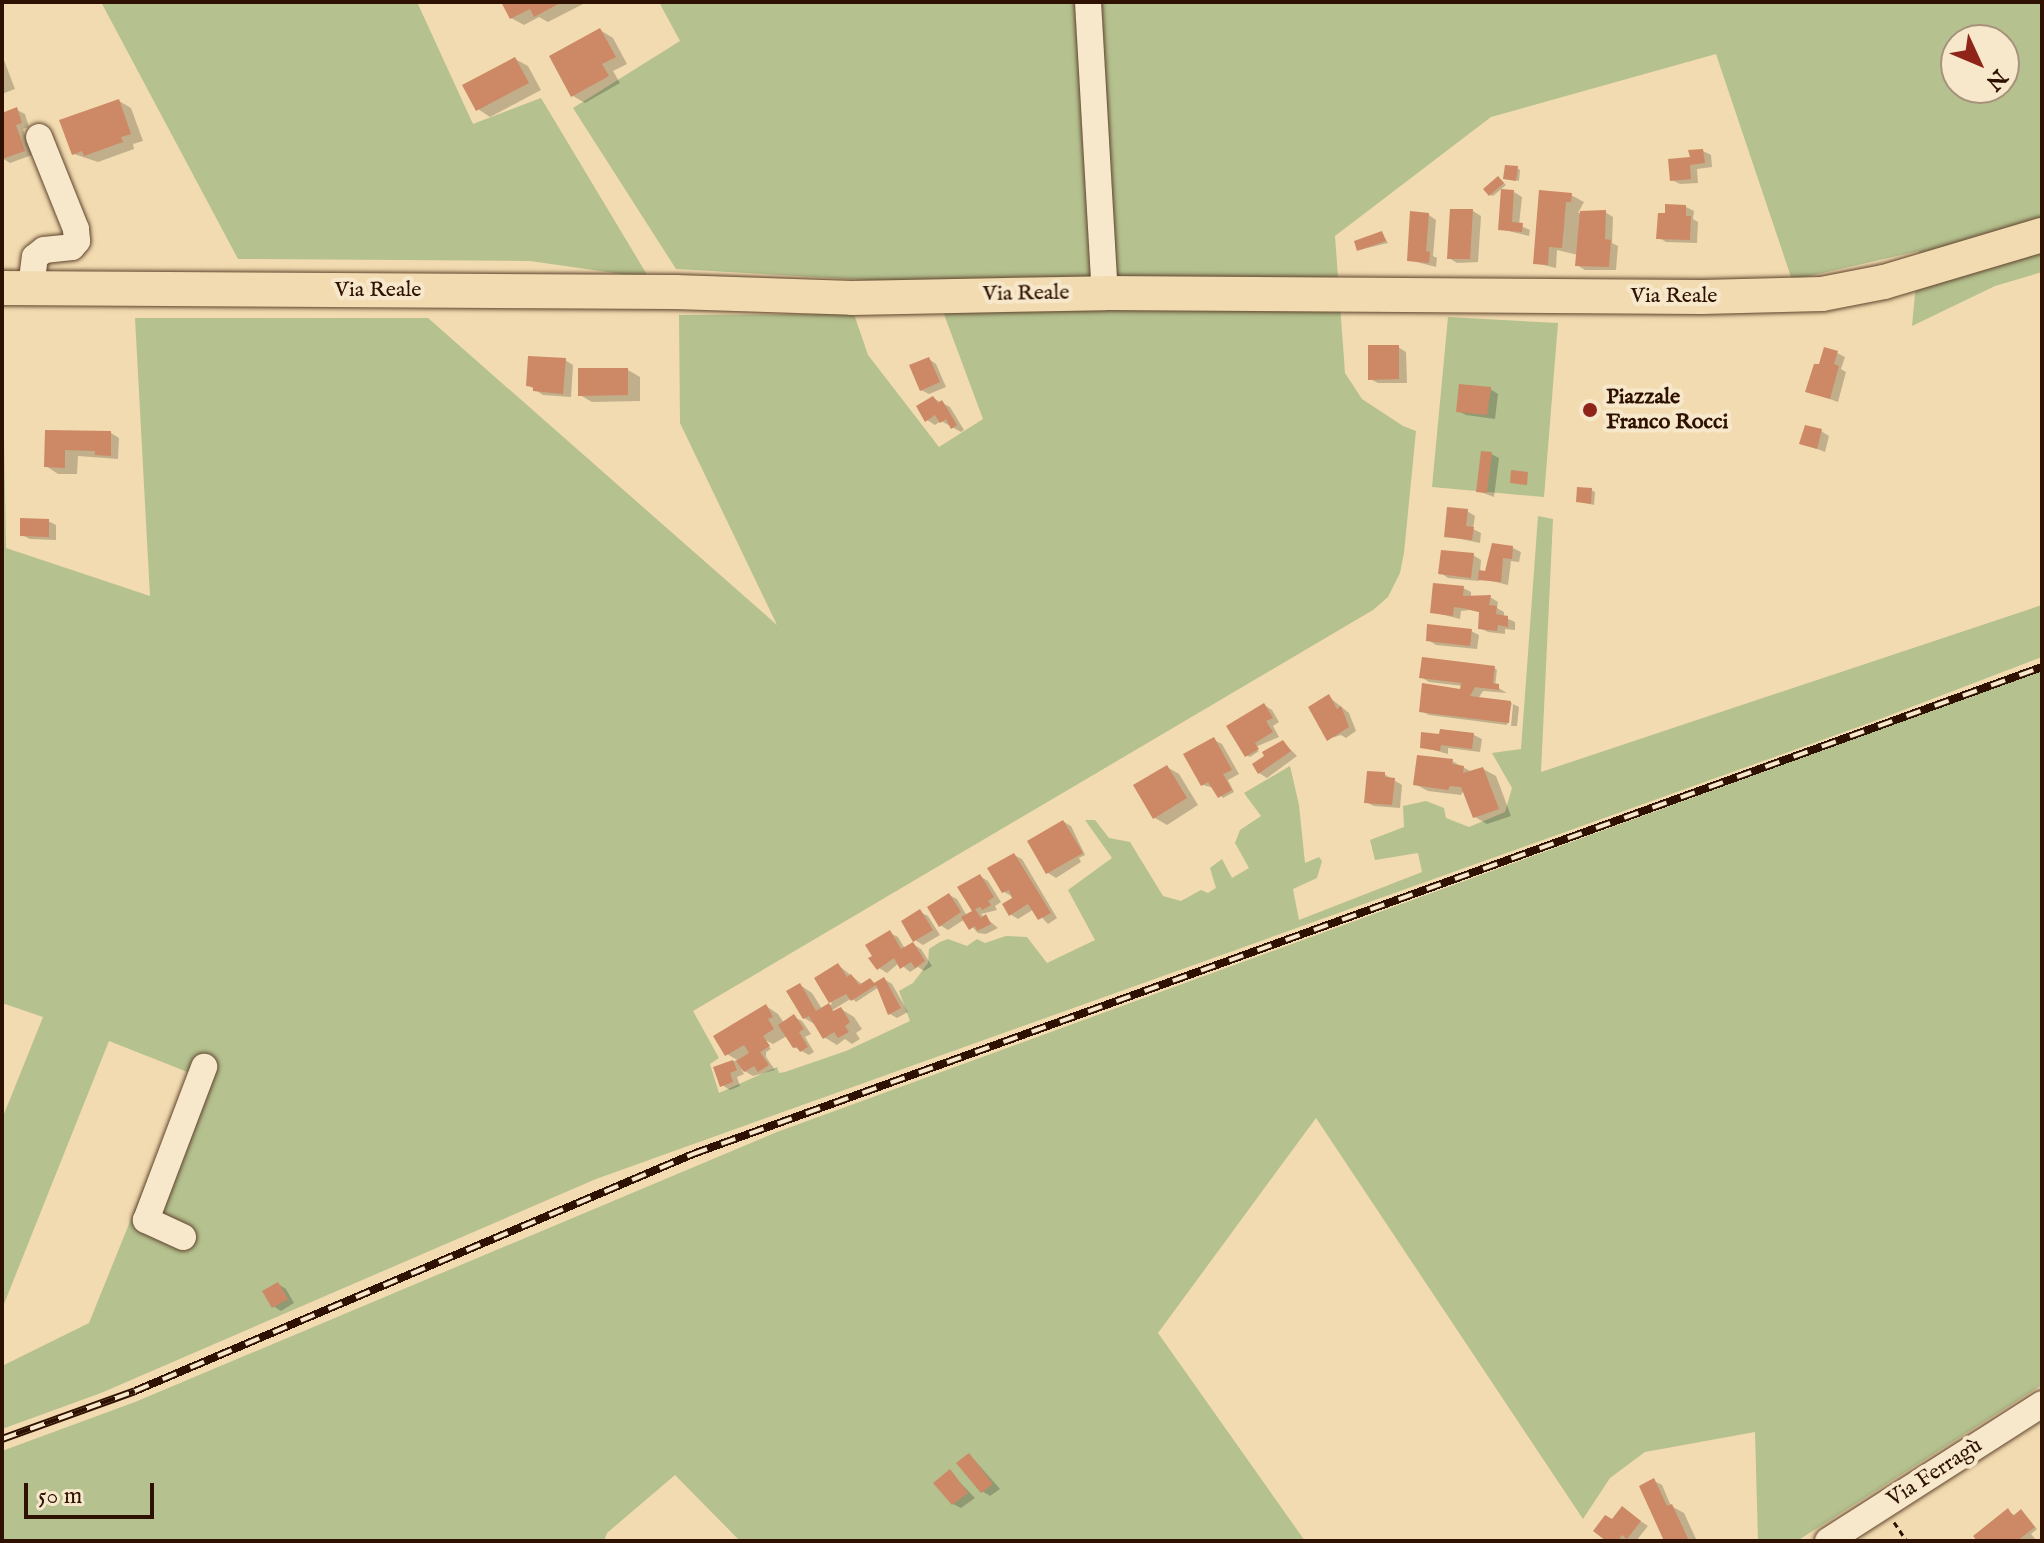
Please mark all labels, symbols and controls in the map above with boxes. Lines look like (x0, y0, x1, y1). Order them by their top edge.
north arrow (1940, 24, 2020, 104)
text: N (1979, 63, 2013, 96)
street label: Via Reale (335, 278, 421, 304)
street label: Via Reale (982, 280, 1070, 308)
street label: Via Reale (1631, 284, 1717, 310)
place label: Piazzale Franco Rocci (1606, 384, 1728, 436)
marker: Piazzale Franco Rocci (1581, 401, 1599, 419)
street label: Via Ferragù (1883, 1433, 1987, 1513)
scale bar (28, 1467, 158, 1517)
text: 50 m (38, 1481, 82, 1512)

